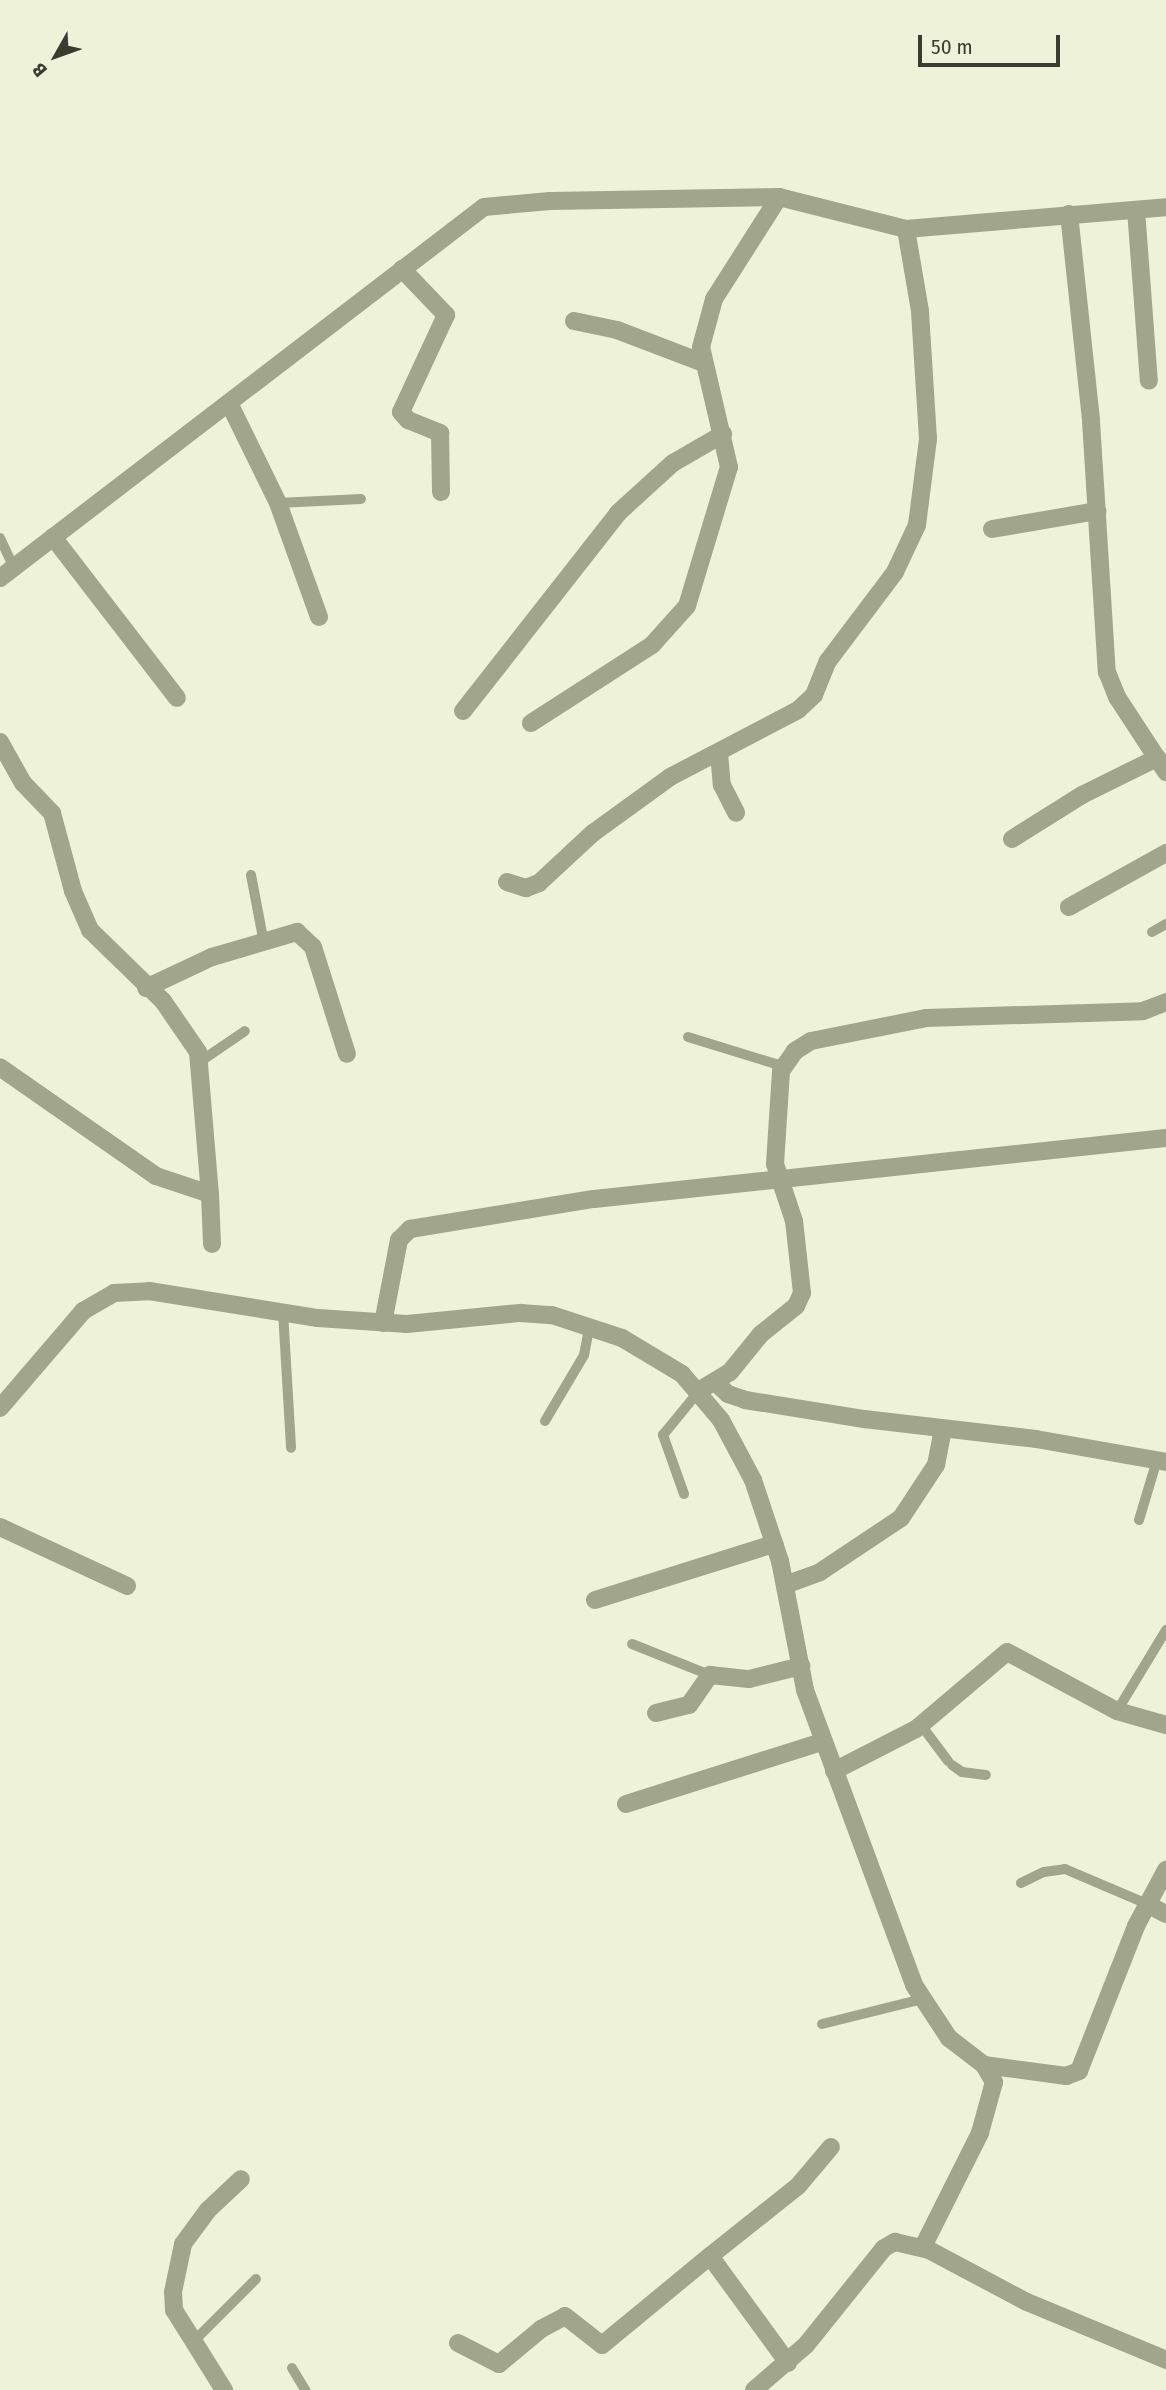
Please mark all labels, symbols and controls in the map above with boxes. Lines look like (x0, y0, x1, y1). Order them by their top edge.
north arrow (21, 21, 91, 91)
scale bar (921, 21, 1063, 65)
text: 50 m (931, 34, 973, 60)
text: B (27, 58, 52, 81)

